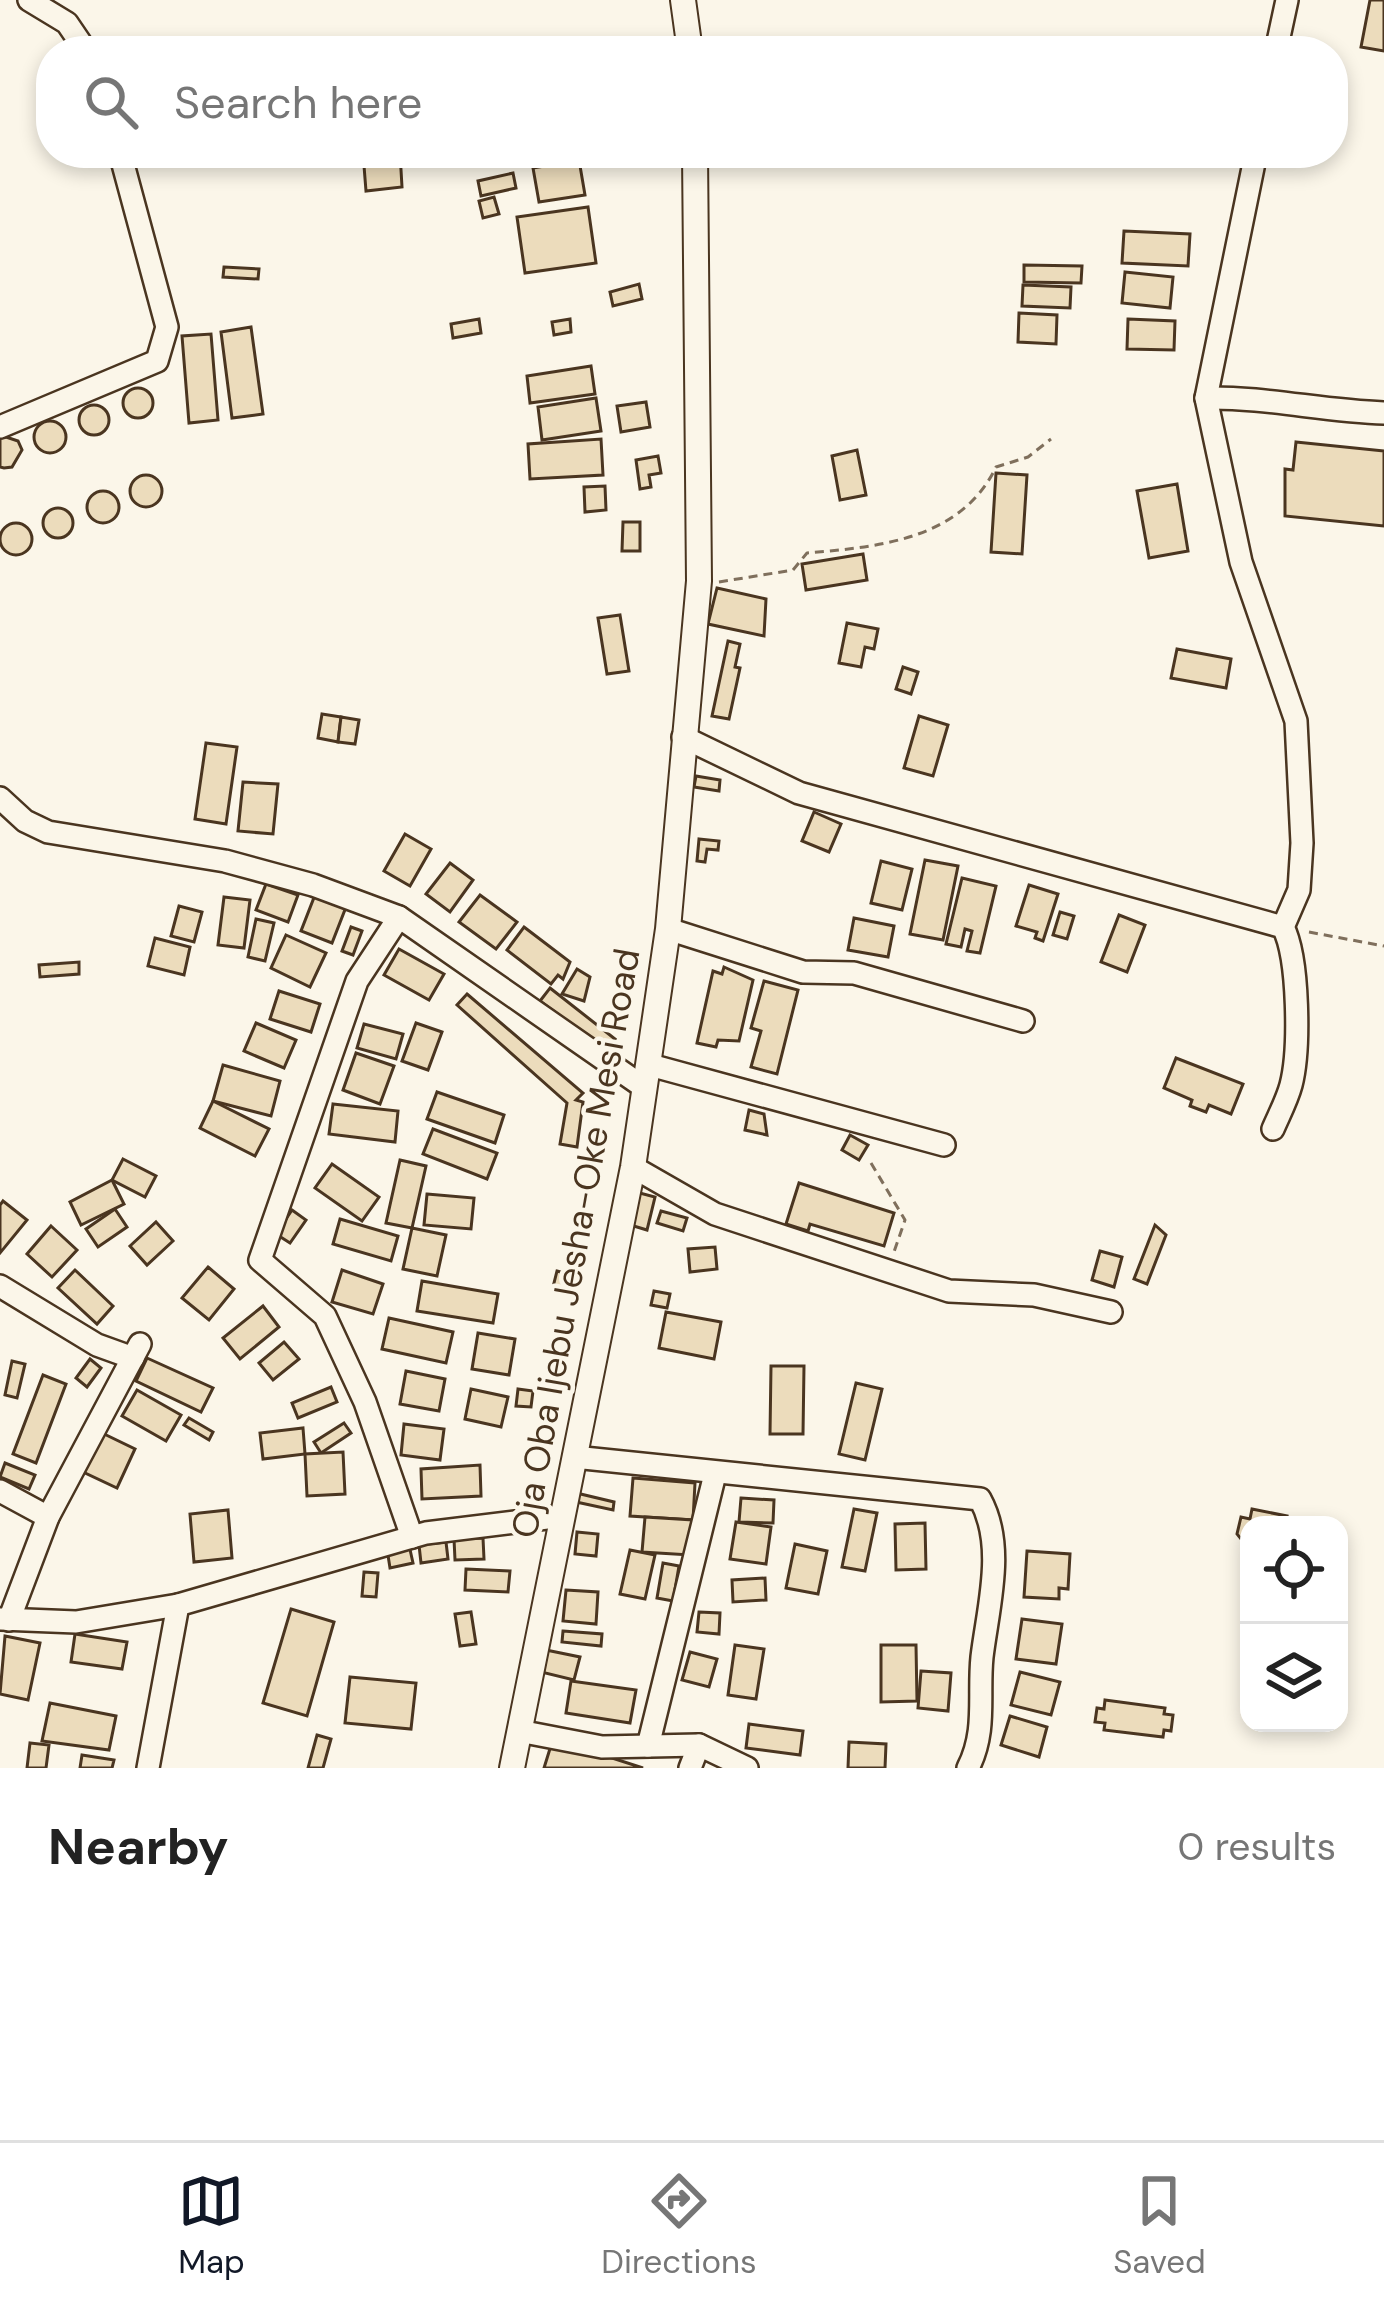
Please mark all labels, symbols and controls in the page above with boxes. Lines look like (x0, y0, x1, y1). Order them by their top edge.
search box (36, 36, 1348, 168)
icon: search (78, 69, 144, 135)
text: Search here (174, 73, 422, 132)
street label: Oja Oba Ijebu Jesha-Oke Mesi Road (500, 945, 651, 1541)
map controls (1240, 1516, 1348, 1732)
button: locate (1240, 1516, 1348, 1624)
button: layers (1240, 1624, 1348, 1732)
text: Nearby (48, 1813, 229, 1880)
text: 0 results (1178, 1821, 1336, 1872)
tab: Map (178, 2168, 245, 2283)
tab: Directions (601, 2168, 757, 2283)
tab: Saved (1113, 2168, 1206, 2283)

